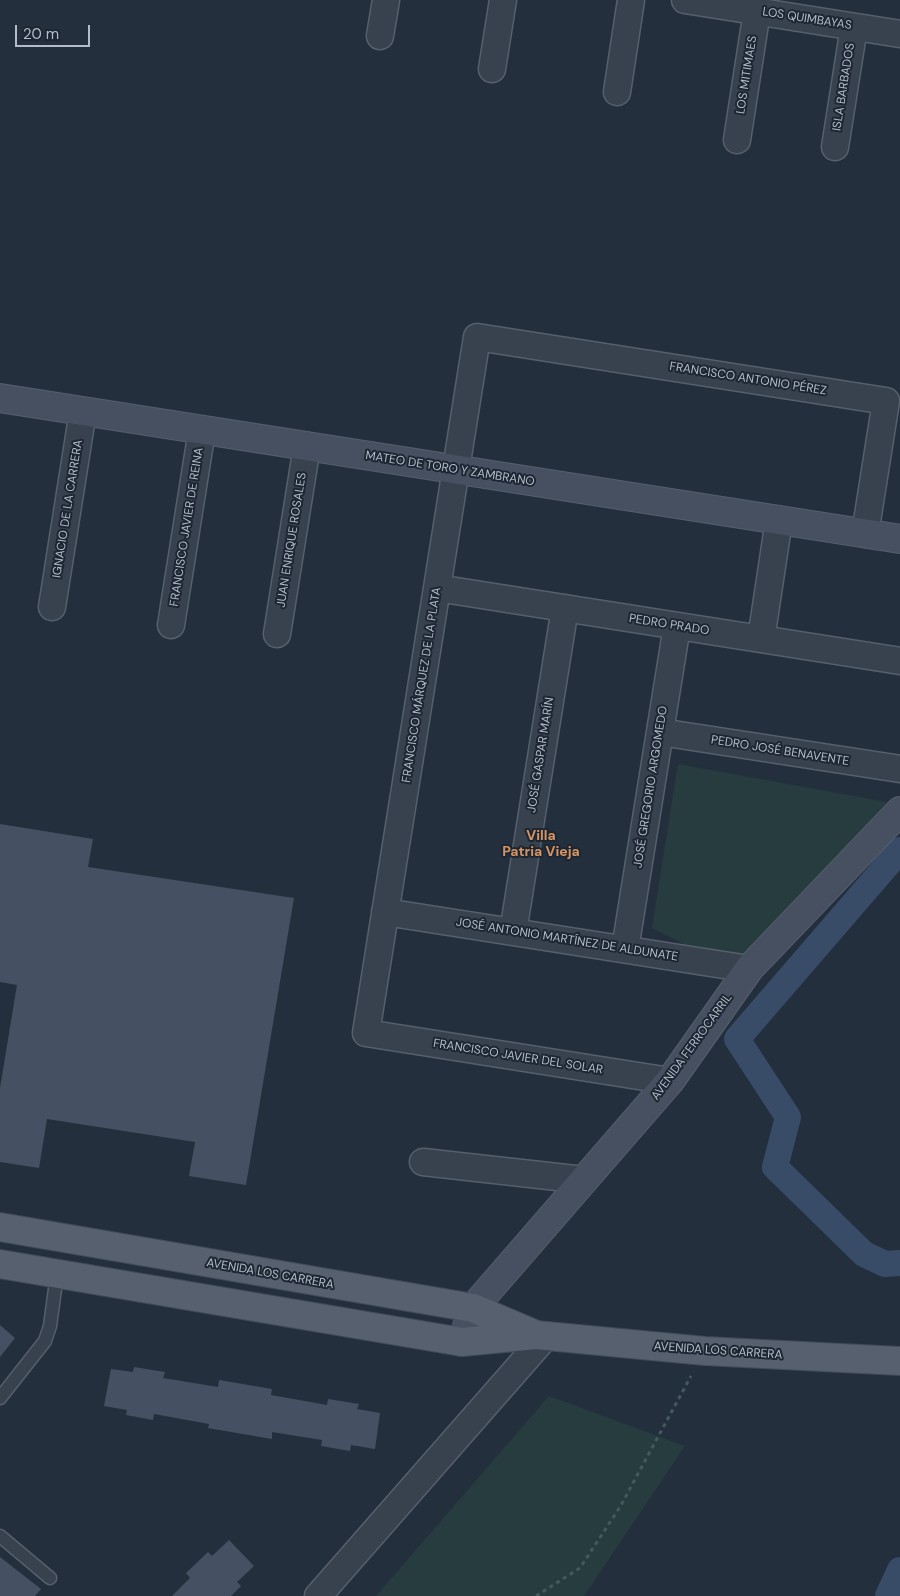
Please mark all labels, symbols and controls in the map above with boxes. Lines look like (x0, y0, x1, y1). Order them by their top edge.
street label: LOS QUIMBAYAS (761, 5, 853, 33)
scale bar (18, 15, 92, 47)
text: 20 m (23, 24, 59, 44)
street label: LOS MITIMAES (734, 35, 760, 115)
street label: ISLA BARBADOS (830, 42, 858, 132)
street label: FRANCISCO ANTONIO PÉREZ (668, 359, 828, 399)
street label: IGNACIO DE LA CARRERA (50, 439, 86, 579)
street label: FRANCISCO JAVIER DE REINA (167, 446, 207, 608)
street label: MATEO DE TORO Y ZAMBRANO (364, 449, 536, 489)
street label: JUAN ENRIQUE ROSALES (274, 471, 310, 609)
street label: FRANCISCO MÁRQUEZ DE LA PLATA (399, 586, 445, 784)
street label: PEDRO PRADO (628, 612, 710, 638)
street label: JOSÉ GASPAR MARÍN (525, 696, 557, 814)
street label: JOSÉ GREGORIO ARGOMEDO (631, 705, 671, 869)
street label: PEDRO JOSÉ BENAVENTE (710, 733, 850, 769)
district label: Villa Patria Vieja (502, 828, 580, 860)
street label: JOSÉ ANTONIO MARTÍNEZ DE ALDUNATE (455, 915, 679, 965)
street label: AVENIDA FERROCARRIL (649, 991, 735, 1103)
street label: FRANCISCO JAVIER DEL SOLAR (432, 1036, 604, 1078)
street label: AVENIDA LOS CARRERA (205, 1256, 335, 1292)
street label: AVENIDA LOS CARRERA (653, 1339, 783, 1363)

